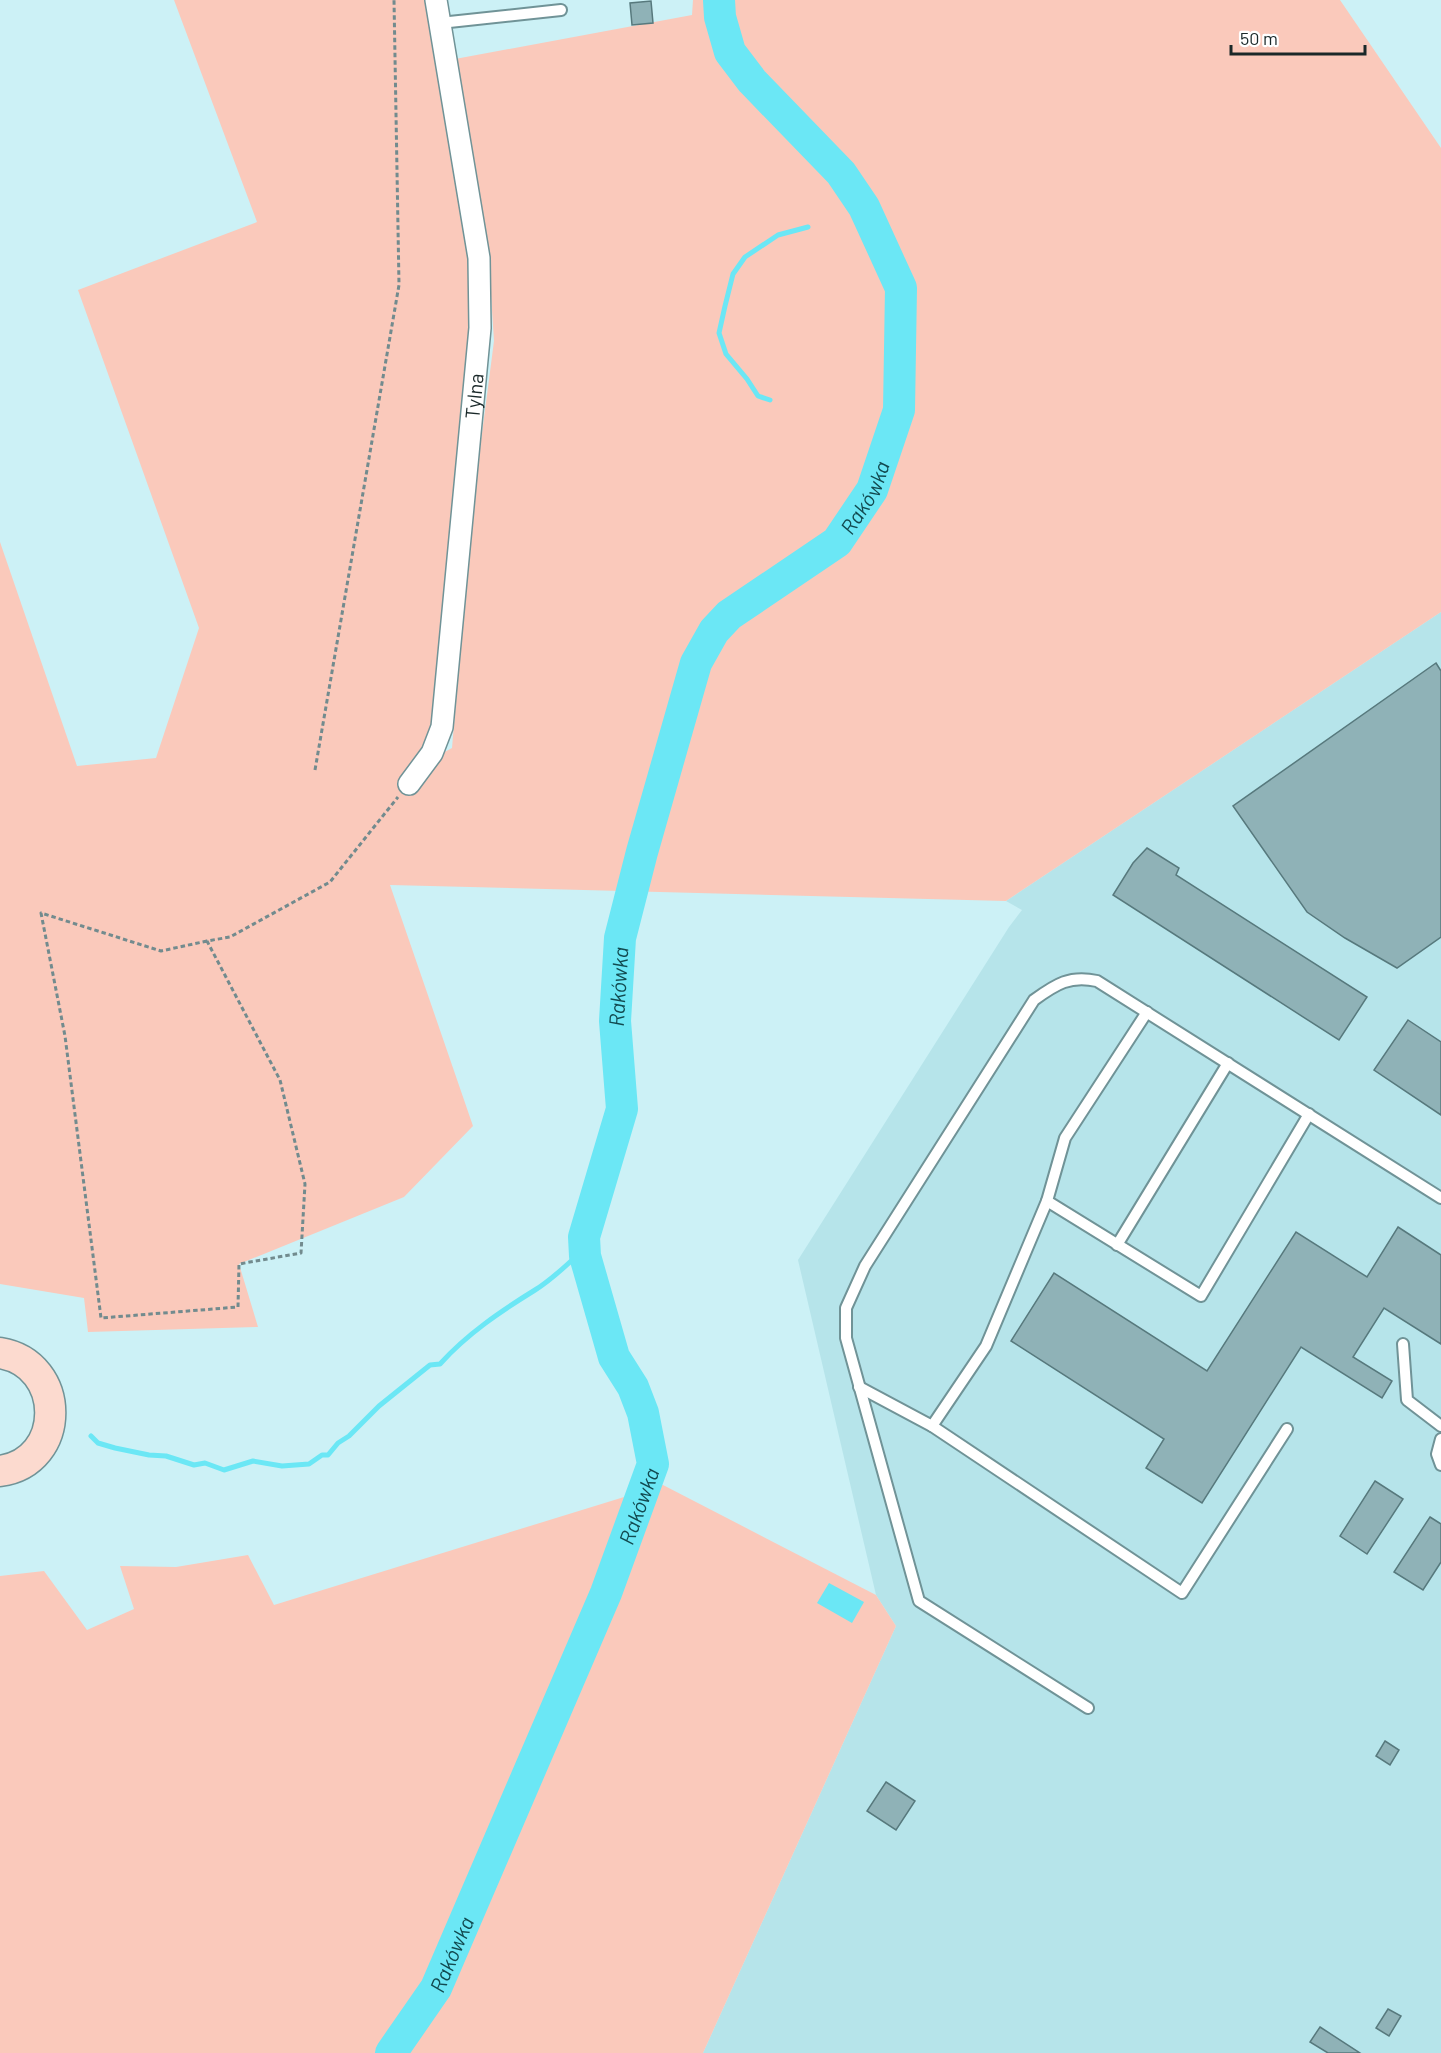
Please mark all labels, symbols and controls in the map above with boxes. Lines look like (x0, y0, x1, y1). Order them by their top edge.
scale bar (1231, 18, 1364, 56)
text: 50 m (1240, 27, 1278, 49)
street label: Tylna (459, 372, 488, 420)
water label: Rakówka (834, 458, 893, 538)
water label: Rakówka (602, 946, 632, 1027)
water label: Rakówka (612, 1464, 663, 1547)
water label: Rakówka (423, 1913, 478, 1996)

